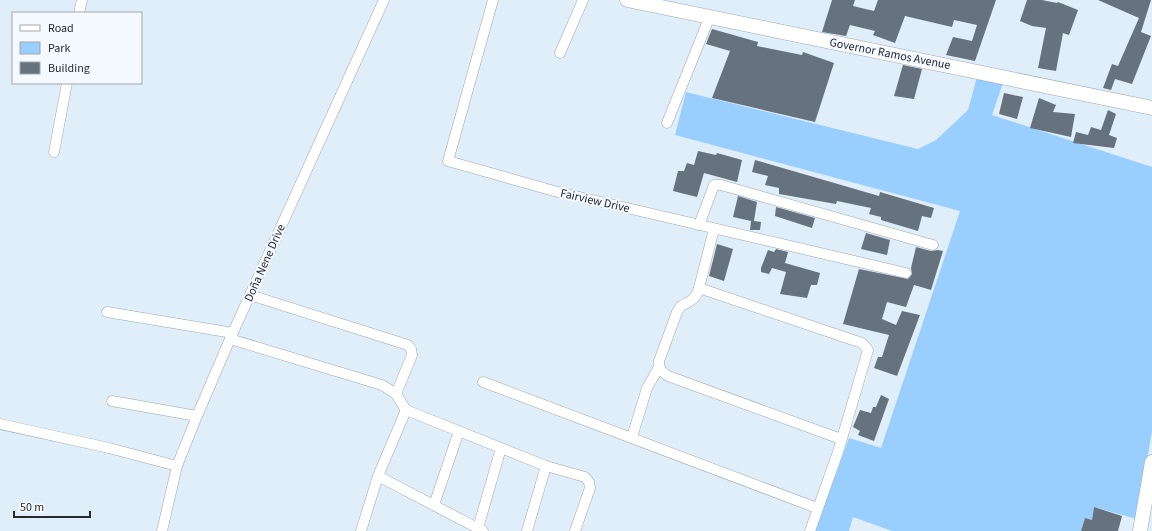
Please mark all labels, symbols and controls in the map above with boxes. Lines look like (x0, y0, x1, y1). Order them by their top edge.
legend (12, 12, 142, 84)
text: Road (48, 20, 74, 37)
street label: Governor Ramos Avenue (828, 34, 952, 74)
text: Park (48, 40, 70, 57)
text: Building (48, 60, 90, 77)
street label: Fairview Drive (559, 185, 631, 217)
street label: Doña Nene Drive (240, 221, 290, 305)
scale bar (14, 493, 90, 519)
text: 50 m (20, 499, 44, 516)

